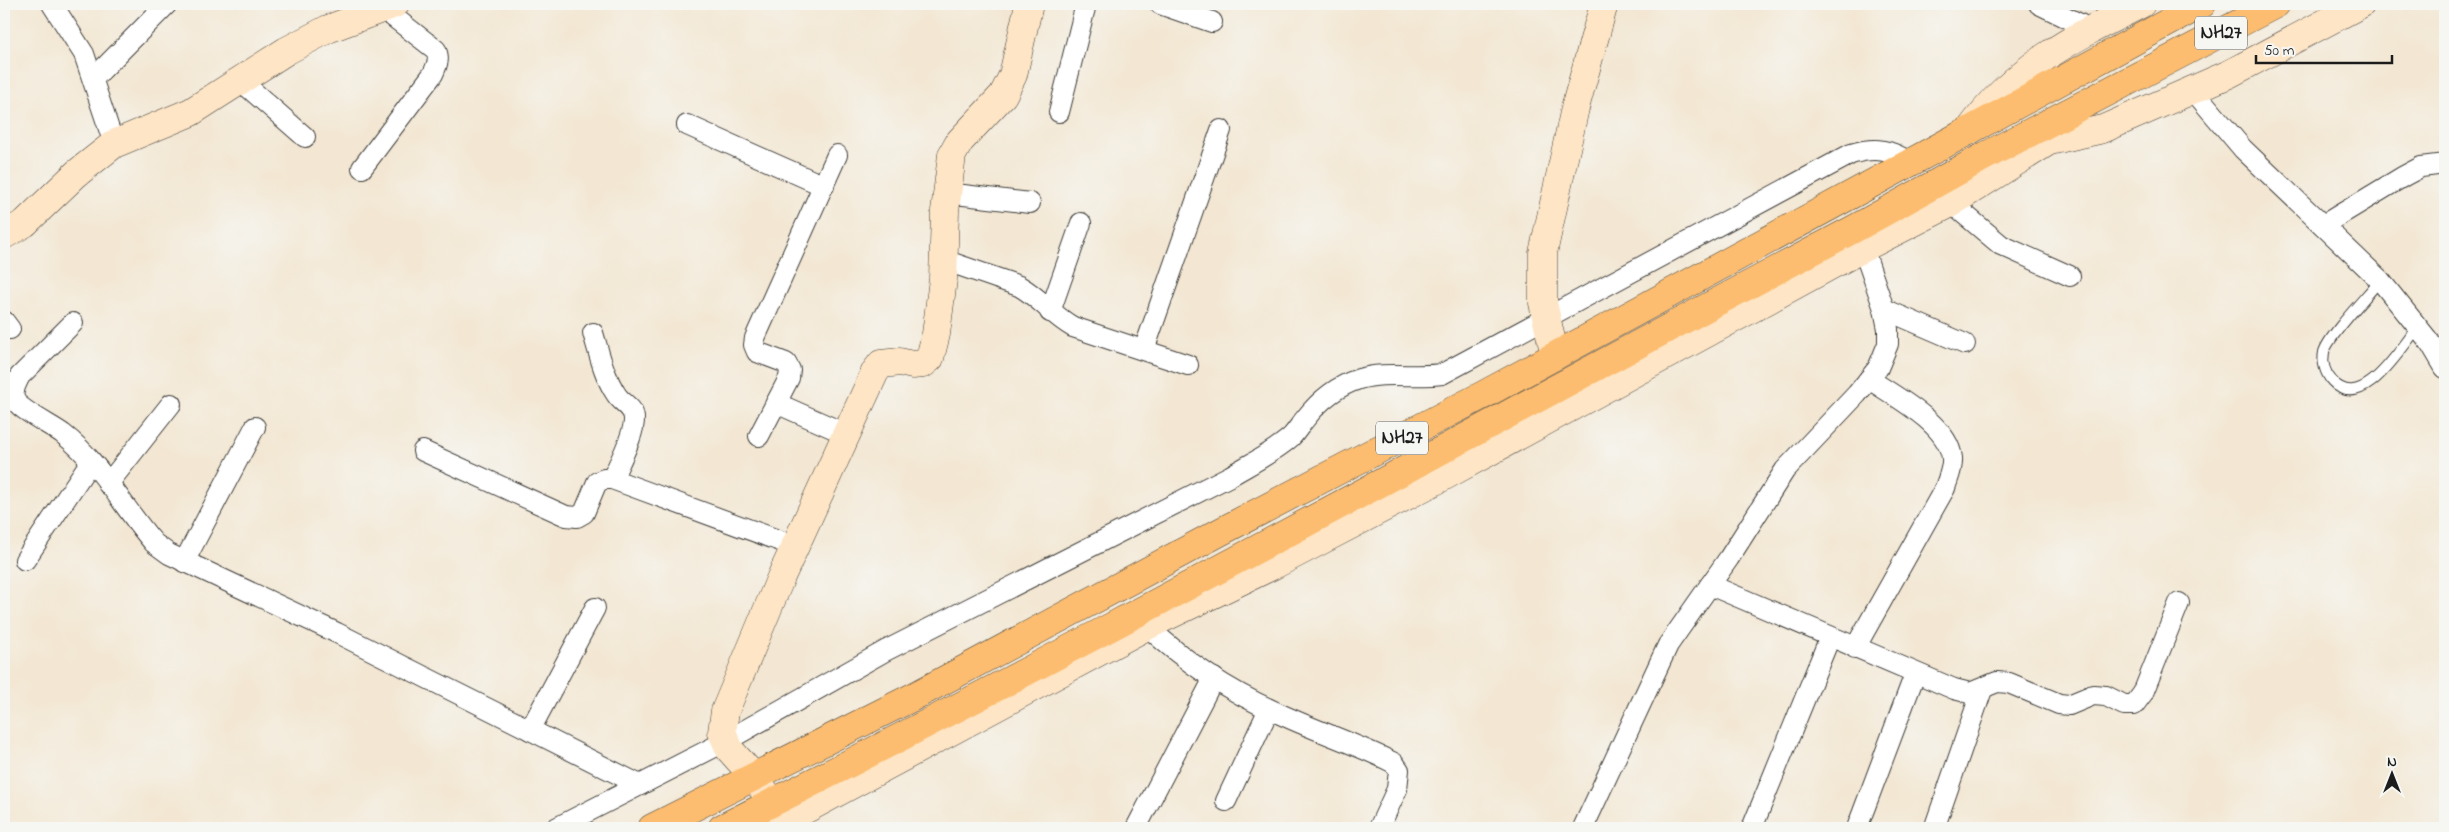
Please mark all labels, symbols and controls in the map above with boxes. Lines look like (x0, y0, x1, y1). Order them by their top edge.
road number: NH27 (2195, 16, 2247, 49)
scale bar (2256, 32, 2393, 64)
text: 50 m (2264, 40, 2295, 62)
road number: NH27 (1376, 422, 1428, 454)
north arrow (2366, 750, 2416, 800)
text: N (2387, 752, 2397, 773)

